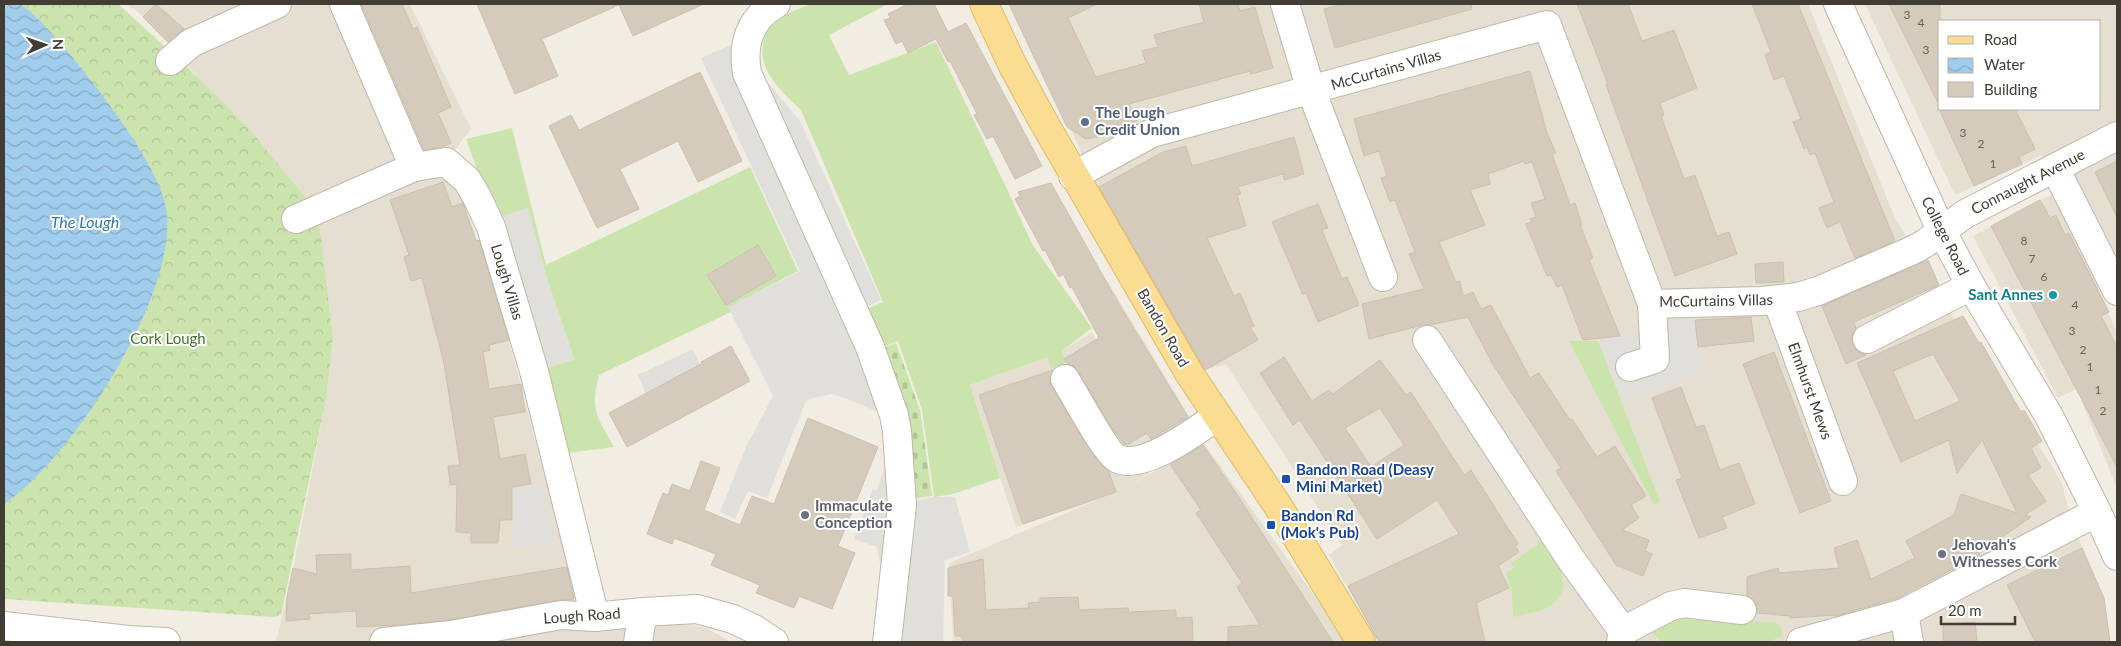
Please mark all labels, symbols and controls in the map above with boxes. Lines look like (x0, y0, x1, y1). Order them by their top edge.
house number: 3 (1904, 7, 1911, 22)
house number: 4 (1918, 15, 1925, 30)
north arrow (20, 20, 70, 70)
legend (1938, 20, 2101, 110)
text: Road (1984, 30, 2017, 48)
text: N (50, 39, 67, 50)
house number: 3 (1923, 42, 1930, 57)
street label: McCurtains Villas (1329, 45, 1443, 93)
text: Water (1984, 55, 2025, 73)
text: Building (1984, 80, 2037, 98)
place label: The Lough Credit Union (1095, 103, 1180, 138)
marker: The Lough Credit Union (1079, 116, 1091, 128)
house number: 3 (1960, 125, 1967, 140)
house number: 2 (1978, 136, 1985, 151)
street label: Connaught Avenue (1968, 145, 2088, 218)
house number: 1 (1990, 156, 1997, 171)
street label: College Road (1918, 193, 1973, 278)
water label: The Lough (51, 212, 119, 231)
house number: 8 (2021, 233, 2028, 248)
street label: Lough Villas (488, 242, 528, 322)
house number: 7 (2029, 251, 2036, 266)
house number: 6 (2041, 269, 2048, 284)
street label: Bandon Road (1134, 285, 1194, 370)
place label: Sant Annes (1968, 285, 2043, 303)
marker: Sant Annes (2047, 289, 2059, 301)
street label: McCurtains Villas (1659, 290, 1773, 310)
house number: 4 (2072, 297, 2079, 312)
house number: 3 (2069, 323, 2076, 338)
park label: Cork Lough (130, 329, 206, 347)
street label: Elmhurst Mews (1785, 340, 1837, 442)
house number: 2 (2080, 342, 2087, 357)
house number: 1 (2087, 359, 2094, 374)
house number: 1 (2095, 382, 2102, 397)
house number: 2 (2100, 403, 2107, 418)
place label: Bandon Road (Deasy Mini Market) (1296, 460, 1434, 495)
marker: Bandon Road (Deasy Mini Market) (1280, 473, 1292, 485)
place label: Immaculate Conception (815, 496, 893, 531)
place label: Bandon Rd (Mok's Pub) (1281, 506, 1359, 541)
marker: Immaculate Conception (799, 509, 811, 521)
marker: Bandon Rd (Mok's Pub) (1265, 519, 1277, 531)
place label: Jehovah's Witnesses Cork (1952, 535, 2058, 570)
marker: Jehovah's Witnesses Cork (1936, 548, 1948, 560)
scale bar (1941, 594, 2015, 626)
text: 20 m (1948, 601, 1982, 619)
street label: Lough Road (543, 603, 621, 627)

